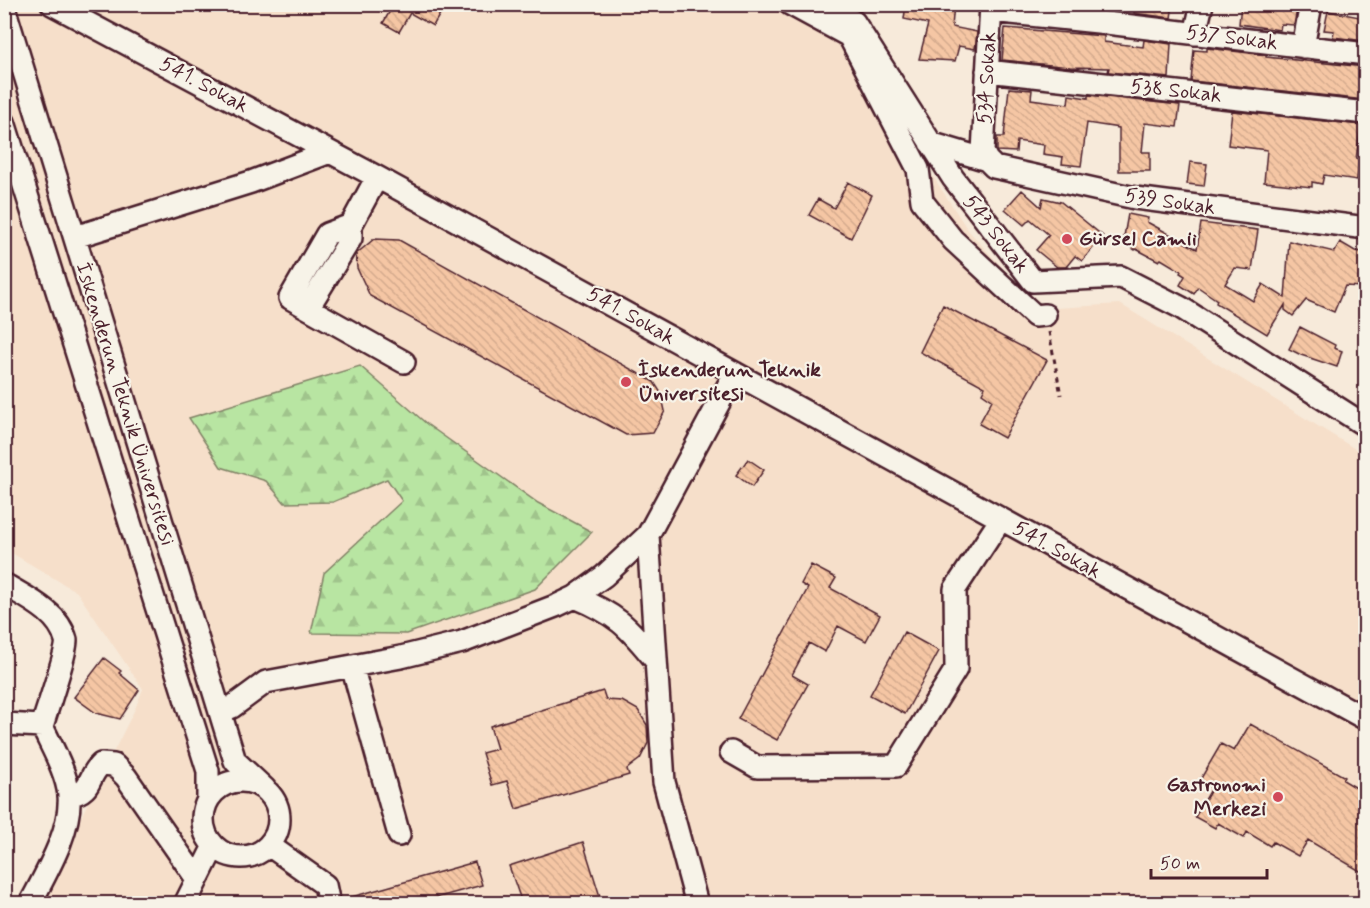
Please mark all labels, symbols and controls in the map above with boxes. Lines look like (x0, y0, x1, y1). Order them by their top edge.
street label: 537 Sokak (1185, 18, 1279, 58)
street label: 534 Sokak (971, 31, 1003, 125)
street label: 541. Sokak (155, 50, 253, 120)
street label: 538 Sokak (1129, 72, 1223, 110)
street label: 539 Sokak (1123, 182, 1217, 222)
street label: 543 Sokak (956, 189, 1036, 279)
place label: Gürsel Camii (1079, 225, 1197, 253)
marker: Gürsel Camii (1060, 232, 1074, 246)
street label: İskenderun Teknik Üniversitesi (69, 259, 181, 549)
street label: 541. Sokak (582, 280, 680, 352)
place label: İskenderun Teknik Üniversitesi (638, 356, 821, 408)
marker: İskenderun Teknik Üniversitesi (619, 375, 633, 389)
street label: 541. Sokak (1008, 514, 1106, 586)
place label: Gastronomi Merkezi (1166, 771, 1266, 823)
marker: Gastronomi Merkezi (1271, 790, 1285, 804)
scale bar (1151, 842, 1266, 880)
text: 50 m (1160, 852, 1200, 876)

